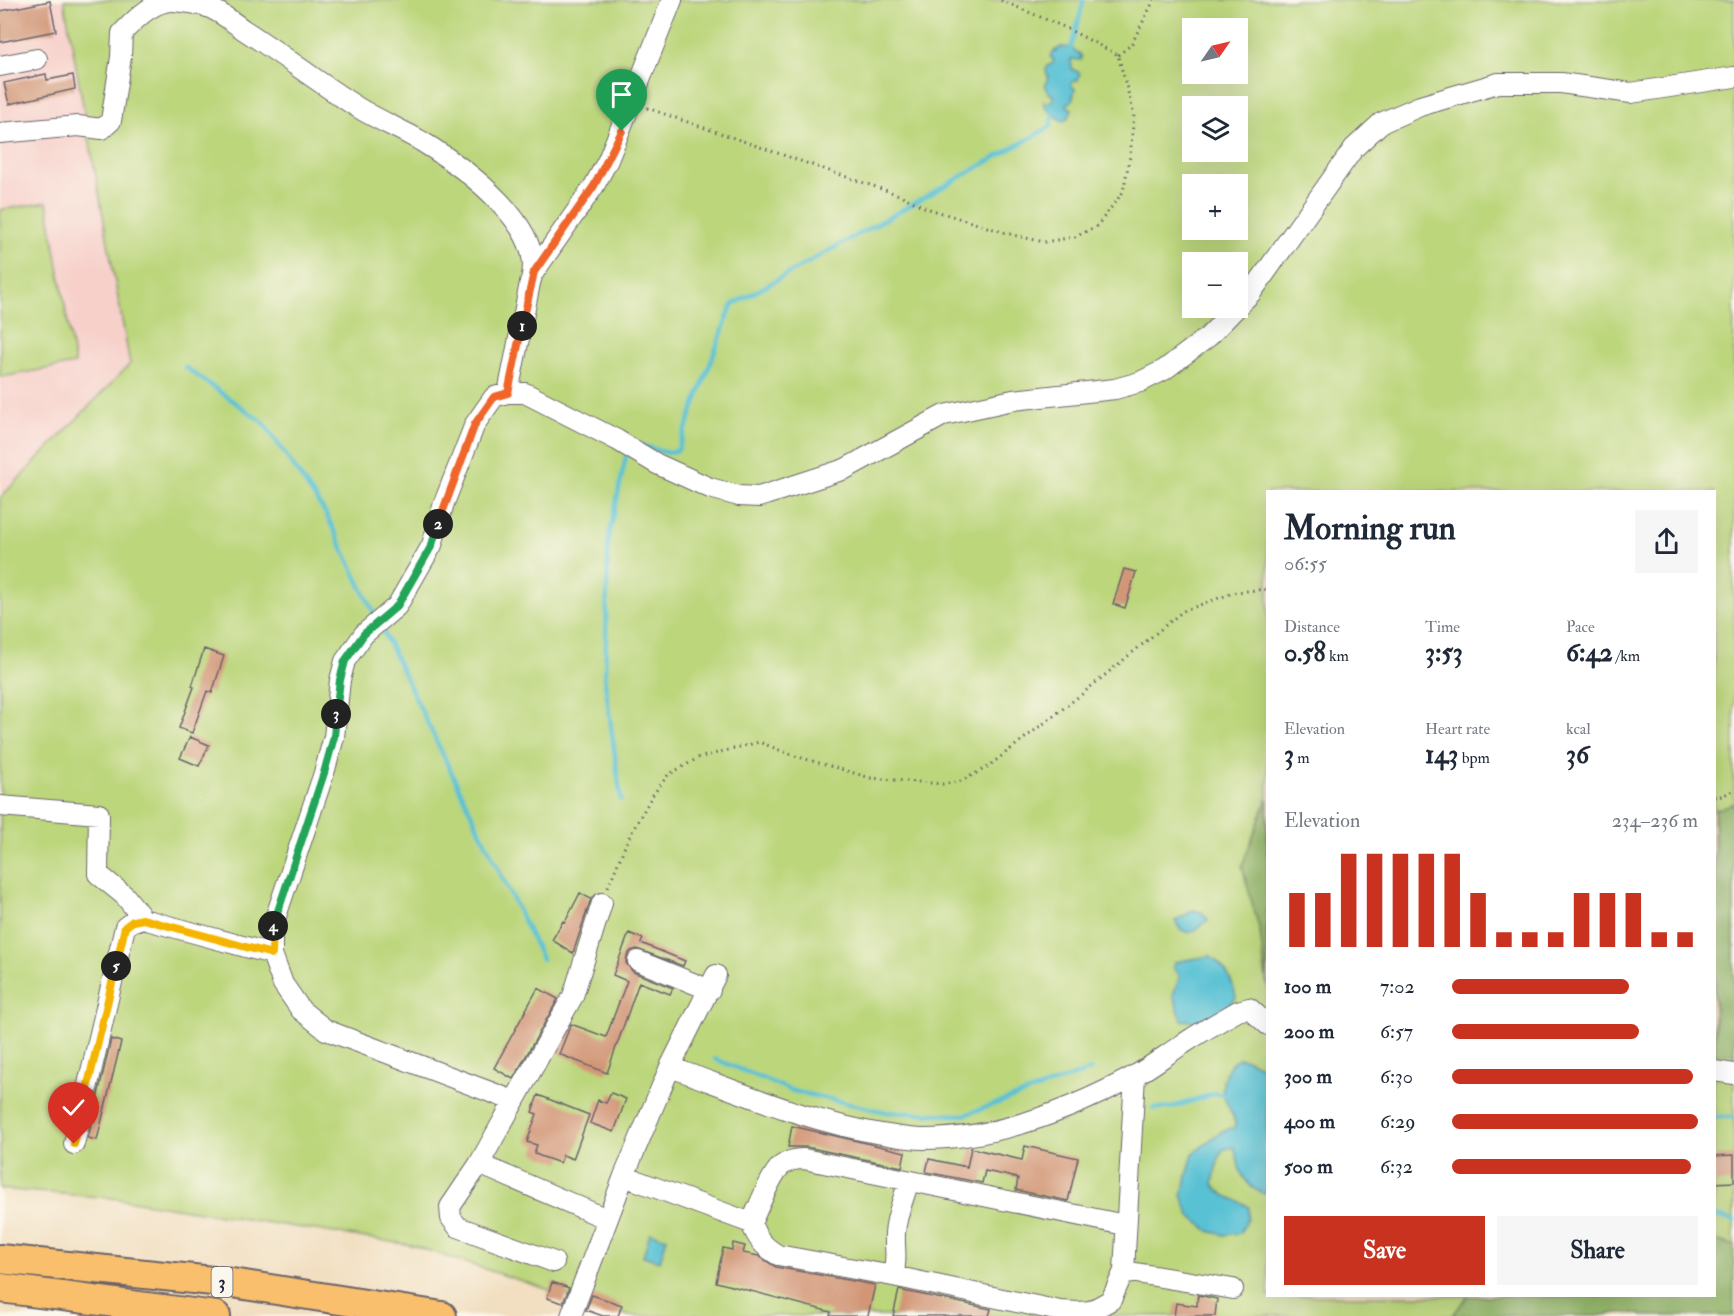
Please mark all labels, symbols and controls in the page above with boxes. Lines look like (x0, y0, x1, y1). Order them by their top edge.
north arrow (1182, 18, 1248, 84)
map controls (1182, 18, 1248, 318)
pin (596, 69, 647, 131)
icon: arrive (605, 78, 638, 111)
button: layers (1182, 96, 1248, 162)
button: + (1182, 174, 1248, 240)
button: − (1182, 252, 1248, 318)
pin: 1 (507, 311, 537, 341)
text: 1 (519, 316, 525, 336)
text: Morning run (1284, 508, 1456, 549)
pin: 2 (423, 509, 453, 539)
button: share (1635, 510, 1698, 573)
text: 2 (434, 514, 442, 534)
text: 06:55 (1284, 551, 1327, 576)
text: Distance (1284, 617, 1340, 637)
text: Time (1425, 617, 1460, 637)
text: Pace (1566, 617, 1595, 637)
text: 0.58 (1284, 637, 1326, 669)
text: 3:53 (1425, 637, 1463, 669)
text: 6:42 (1566, 637, 1613, 669)
text: km (1326, 646, 1349, 666)
text: /km (1613, 646, 1640, 666)
pin: 3 (321, 699, 351, 729)
text: 3 (333, 704, 339, 724)
text: Elevation (1284, 719, 1345, 739)
text: Heart rate (1425, 719, 1490, 739)
text: kcal (1566, 719, 1591, 739)
text: 3 (1284, 739, 1294, 771)
text: 143 (1425, 739, 1458, 771)
text: 36 (1566, 739, 1589, 771)
text: m (1294, 748, 1310, 768)
text: bpm (1458, 748, 1490, 768)
text: Elevation (1284, 808, 1360, 833)
text: 234–236 m (1612, 808, 1698, 833)
pin: 4 (258, 911, 288, 941)
text: 4 (269, 916, 277, 936)
pin: 5 (101, 951, 131, 981)
text: 5 (112, 956, 120, 976)
text: 100 m (1284, 974, 1331, 999)
text: 7:02 (1380, 974, 1415, 999)
text: 200 m (1284, 1019, 1334, 1044)
text: 6:57 (1380, 1019, 1413, 1044)
text: 300 m (1284, 1064, 1332, 1089)
text: 6:30 (1380, 1064, 1413, 1089)
pin (48, 1082, 99, 1144)
icon: check (57, 1091, 90, 1124)
text: 400 m (1284, 1109, 1335, 1134)
text: 6:29 (1380, 1109, 1415, 1134)
text: 500 m (1284, 1154, 1333, 1179)
text: 6:32 (1380, 1154, 1413, 1179)
button: Save (1284, 1216, 1485, 1285)
button: Share (1497, 1216, 1698, 1285)
road number: 3 (212, 1267, 232, 1297)

